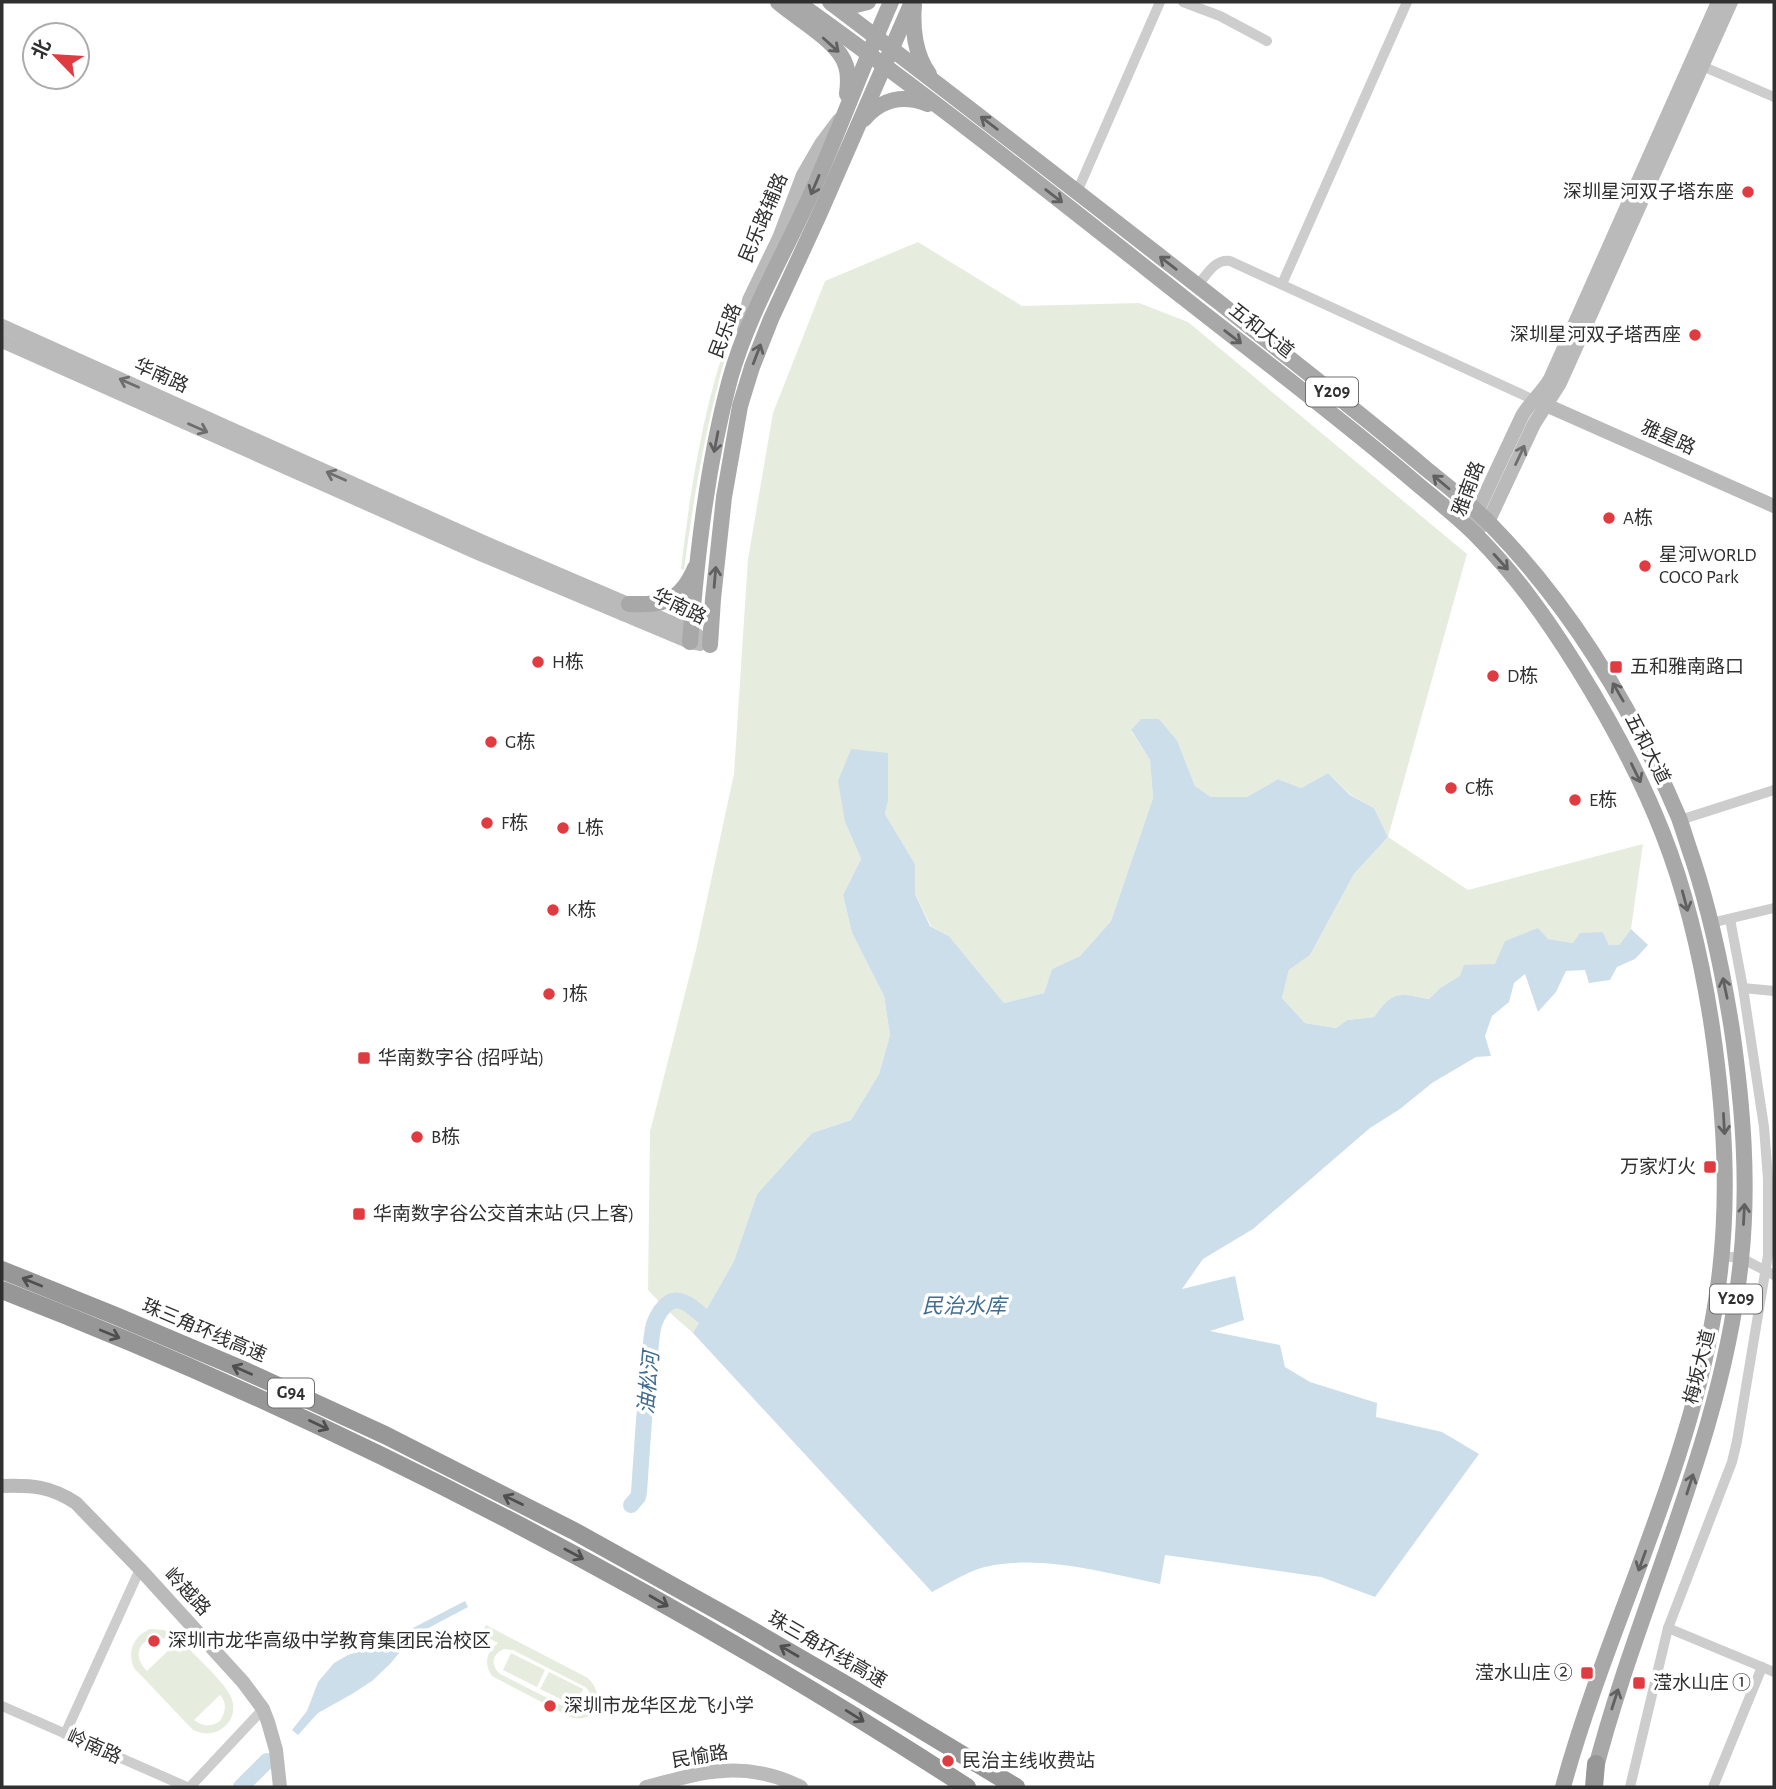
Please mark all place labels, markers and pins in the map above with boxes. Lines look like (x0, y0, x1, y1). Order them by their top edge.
place label: 深圳星河双子塔东座 (1563, 181, 1734, 202)
marker: 深圳星河双子塔东座 (1740, 184, 1756, 200)
place label: 深圳星河双子塔西座 (1510, 324, 1681, 345)
marker: 深圳星河双子塔西座 (1687, 327, 1703, 343)
place label: A栋 (1623, 507, 1653, 528)
marker: A栋 (1601, 510, 1617, 526)
place label: 星河WORLD COCO Park (1659, 545, 1756, 587)
marker: 星河WORLD COCO Park (1637, 558, 1653, 574)
place label: H栋 (552, 651, 584, 672)
marker: H栋 (530, 654, 546, 670)
place label: 五和雅南路口 (1630, 656, 1744, 677)
marker: 五和雅南路口 (1608, 659, 1624, 675)
place label: D栋 (1507, 665, 1538, 686)
marker: D栋 (1485, 668, 1501, 684)
place label: G栋 (505, 731, 535, 752)
marker: G栋 (483, 734, 499, 750)
place label: C栋 (1465, 777, 1494, 798)
marker: C栋 (1443, 780, 1459, 796)
place label: E栋 (1589, 789, 1617, 810)
marker: E栋 (1567, 792, 1583, 808)
place label: F栋 (501, 812, 528, 833)
marker: F栋 (479, 815, 495, 831)
place label: L栋 (577, 817, 604, 838)
marker: L栋 (555, 820, 571, 836)
place label: K栋 (567, 899, 596, 920)
marker: K栋 (545, 902, 561, 918)
place label: J栋 (563, 983, 588, 1004)
marker: J栋 (541, 986, 557, 1002)
place label: 华南数字谷 (招呼站) (378, 1047, 544, 1068)
marker: 华南数字谷 (招呼站) (356, 1050, 372, 1066)
place label: B栋 (431, 1126, 460, 1147)
marker: B栋 (409, 1129, 425, 1145)
place label: 万家灯火 (1620, 1156, 1696, 1177)
marker: 万家灯火 (1702, 1159, 1718, 1175)
place label: 华南数字谷公交首末站 (只上客) (373, 1203, 634, 1224)
marker: 华南数字谷公交首末站 (只上客) (351, 1206, 367, 1222)
place label: 深圳市龙华高级中学教育集团民治校区 (168, 1630, 491, 1651)
marker: 深圳市龙华高级中学教育集团民治校区 (146, 1633, 162, 1649)
place label: 滢水山庄 ② (1475, 1662, 1573, 1683)
marker: 滢水山庄 ② (1579, 1665, 1595, 1681)
place label: 滢水山庄 ① (1653, 1672, 1751, 1693)
marker: 滢水山庄 ① (1631, 1675, 1647, 1691)
place label: 深圳市龙华区龙飞小学 (564, 1695, 754, 1716)
marker: 深圳市龙华区龙飞小学 (542, 1698, 558, 1714)
place label: 民治主线收费站 (962, 1750, 1095, 1771)
marker: 民治主线收费站 (940, 1753, 956, 1769)

